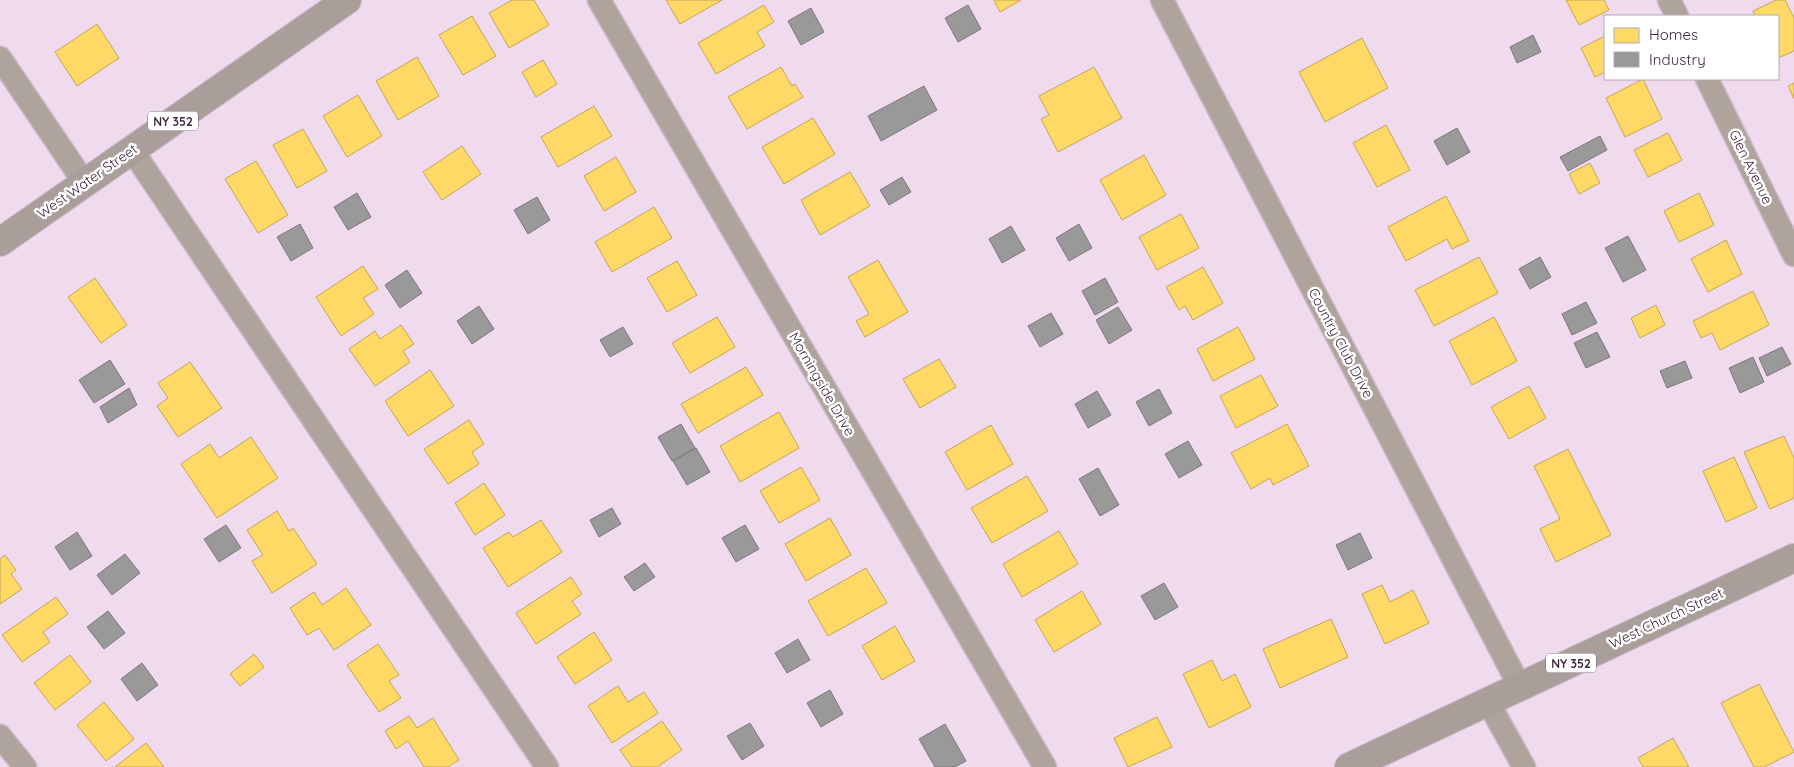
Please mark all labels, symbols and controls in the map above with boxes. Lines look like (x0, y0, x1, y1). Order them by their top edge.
legend (1604, 15, 1779, 80)
text: Homes (1649, 25, 1698, 44)
text: Industry (1649, 50, 1706, 69)
road number: NY 352 (148, 112, 198, 130)
street label: Glen Avenue (1725, 127, 1777, 207)
street label: West Water Street (33, 140, 141, 222)
street label: Country Club Drive (1304, 285, 1378, 401)
street label: Morningside Drive (785, 329, 859, 439)
street label: West Church Street (1606, 584, 1726, 652)
road number: NY 352 (1546, 654, 1596, 672)

